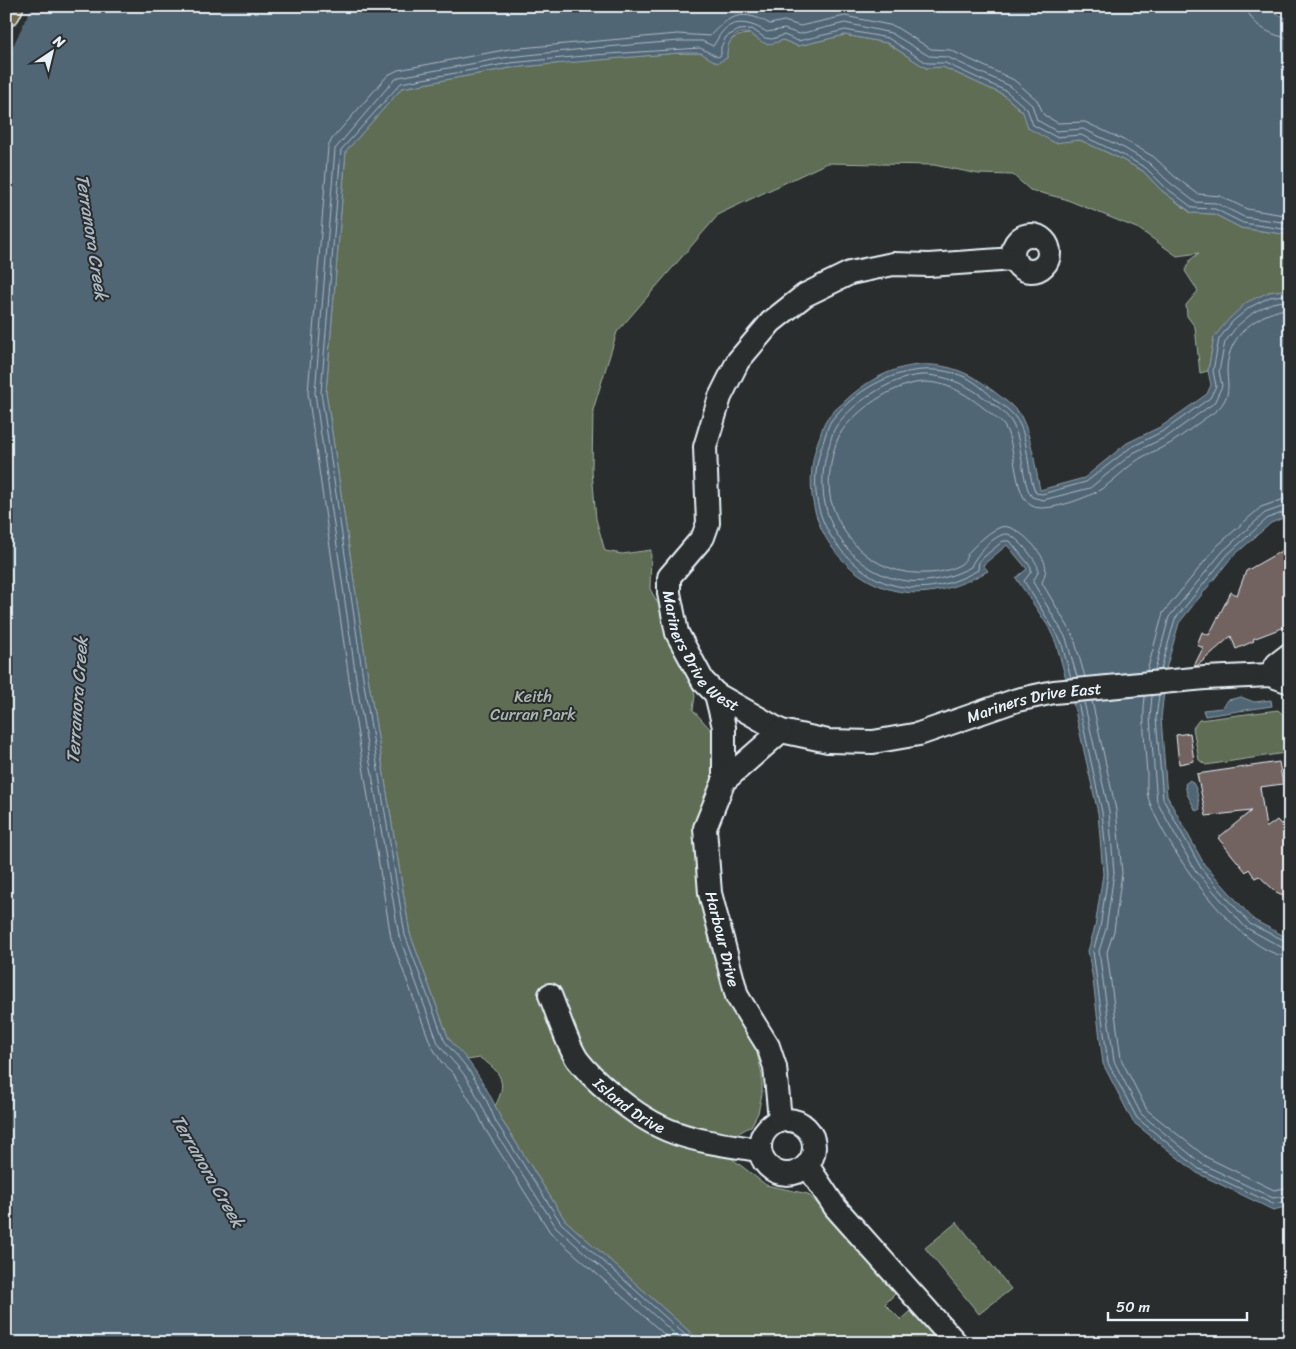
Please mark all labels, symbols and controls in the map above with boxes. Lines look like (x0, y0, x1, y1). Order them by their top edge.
north arrow (28, 28, 78, 78)
text: N (47, 28, 71, 55)
water label: Terranora Creek (66, 172, 118, 304)
street label: Mariners Drive West (654, 588, 745, 720)
water label: Terranora Creek (57, 634, 98, 765)
street label: Mariners Drive East (963, 674, 1103, 731)
park label: Keith Curran Park (490, 682, 576, 729)
street label: Harbour Drive (697, 888, 748, 990)
street label: Island Drive (585, 1069, 670, 1142)
water label: Terranora Creek (162, 1108, 254, 1235)
scale bar (1108, 1289, 1247, 1321)
text: 50 m (1116, 1294, 1151, 1320)

